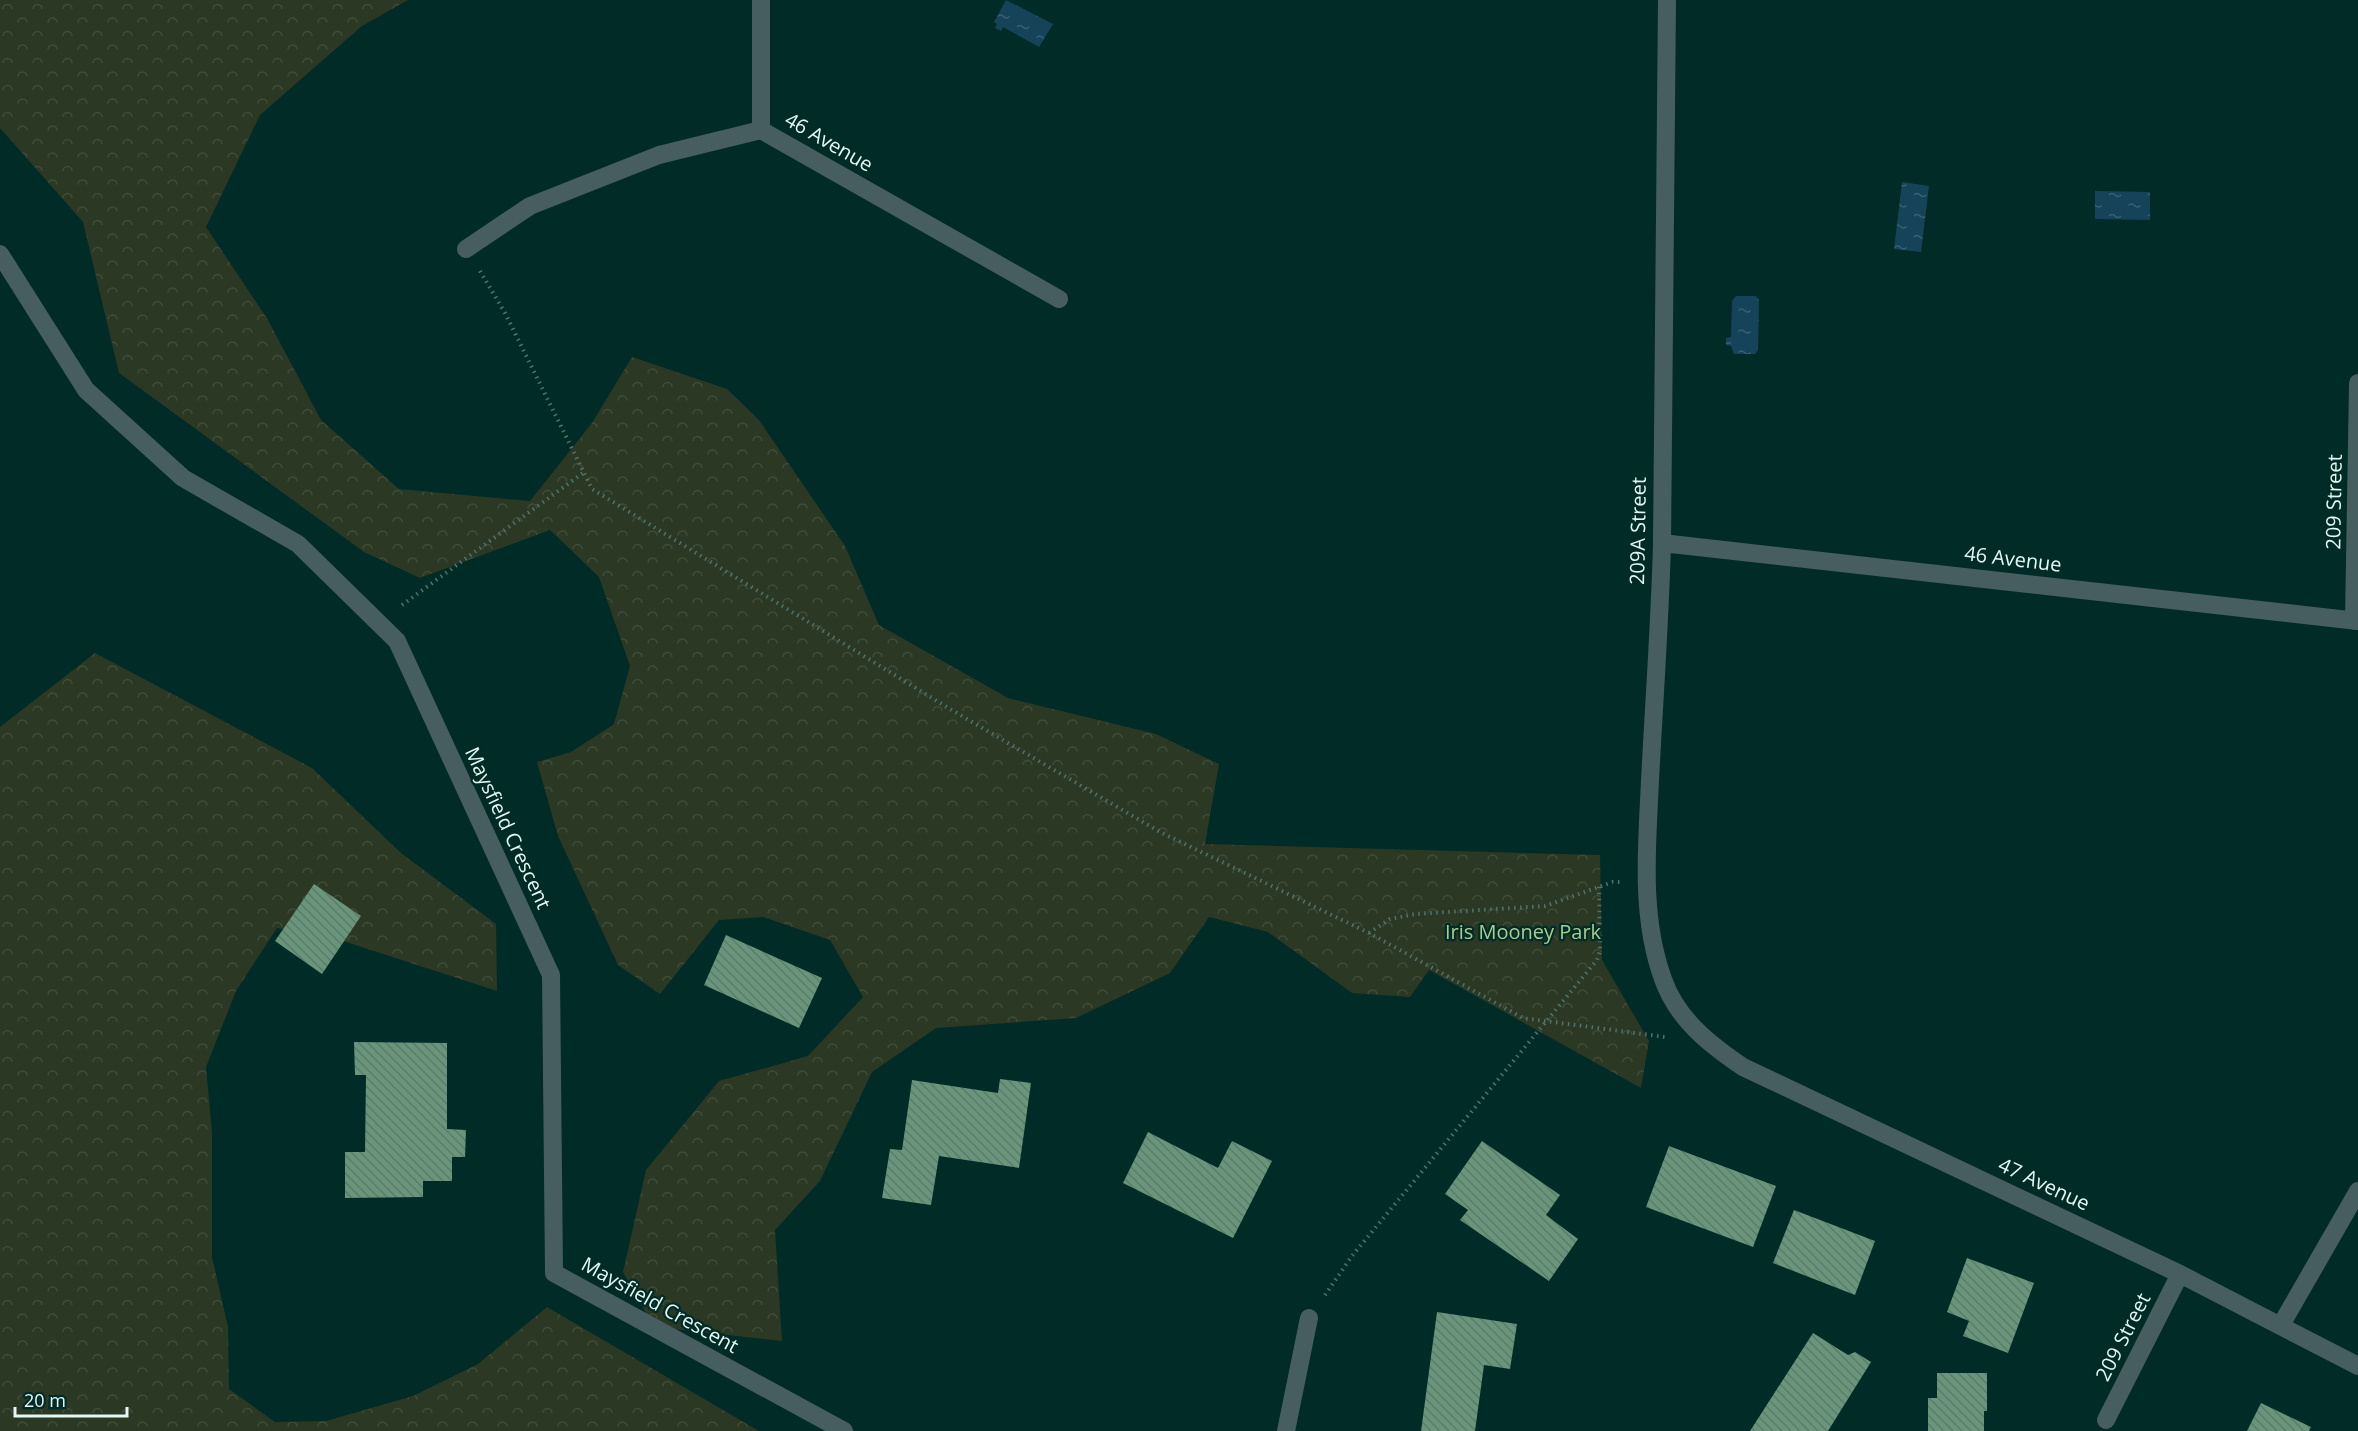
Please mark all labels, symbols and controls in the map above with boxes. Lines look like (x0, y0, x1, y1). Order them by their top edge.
street label: 46 Avenue (780, 105, 878, 178)
street label: 209 Street (2319, 454, 2348, 550)
street label: 209A Street (1623, 477, 1652, 585)
street label: 46 Avenue (1963, 539, 2063, 578)
street label: Maysfield Crescent (459, 742, 558, 913)
park label: Iris Mooney Park (1445, 918, 1602, 945)
street label: 47 Avenue (1994, 1151, 2094, 1216)
street label: Maysfield Crescent (577, 1250, 744, 1359)
street label: 209 Street (2089, 1288, 2156, 1385)
scale bar (15, 1380, 128, 1418)
text: 20 m (24, 1388, 66, 1412)

